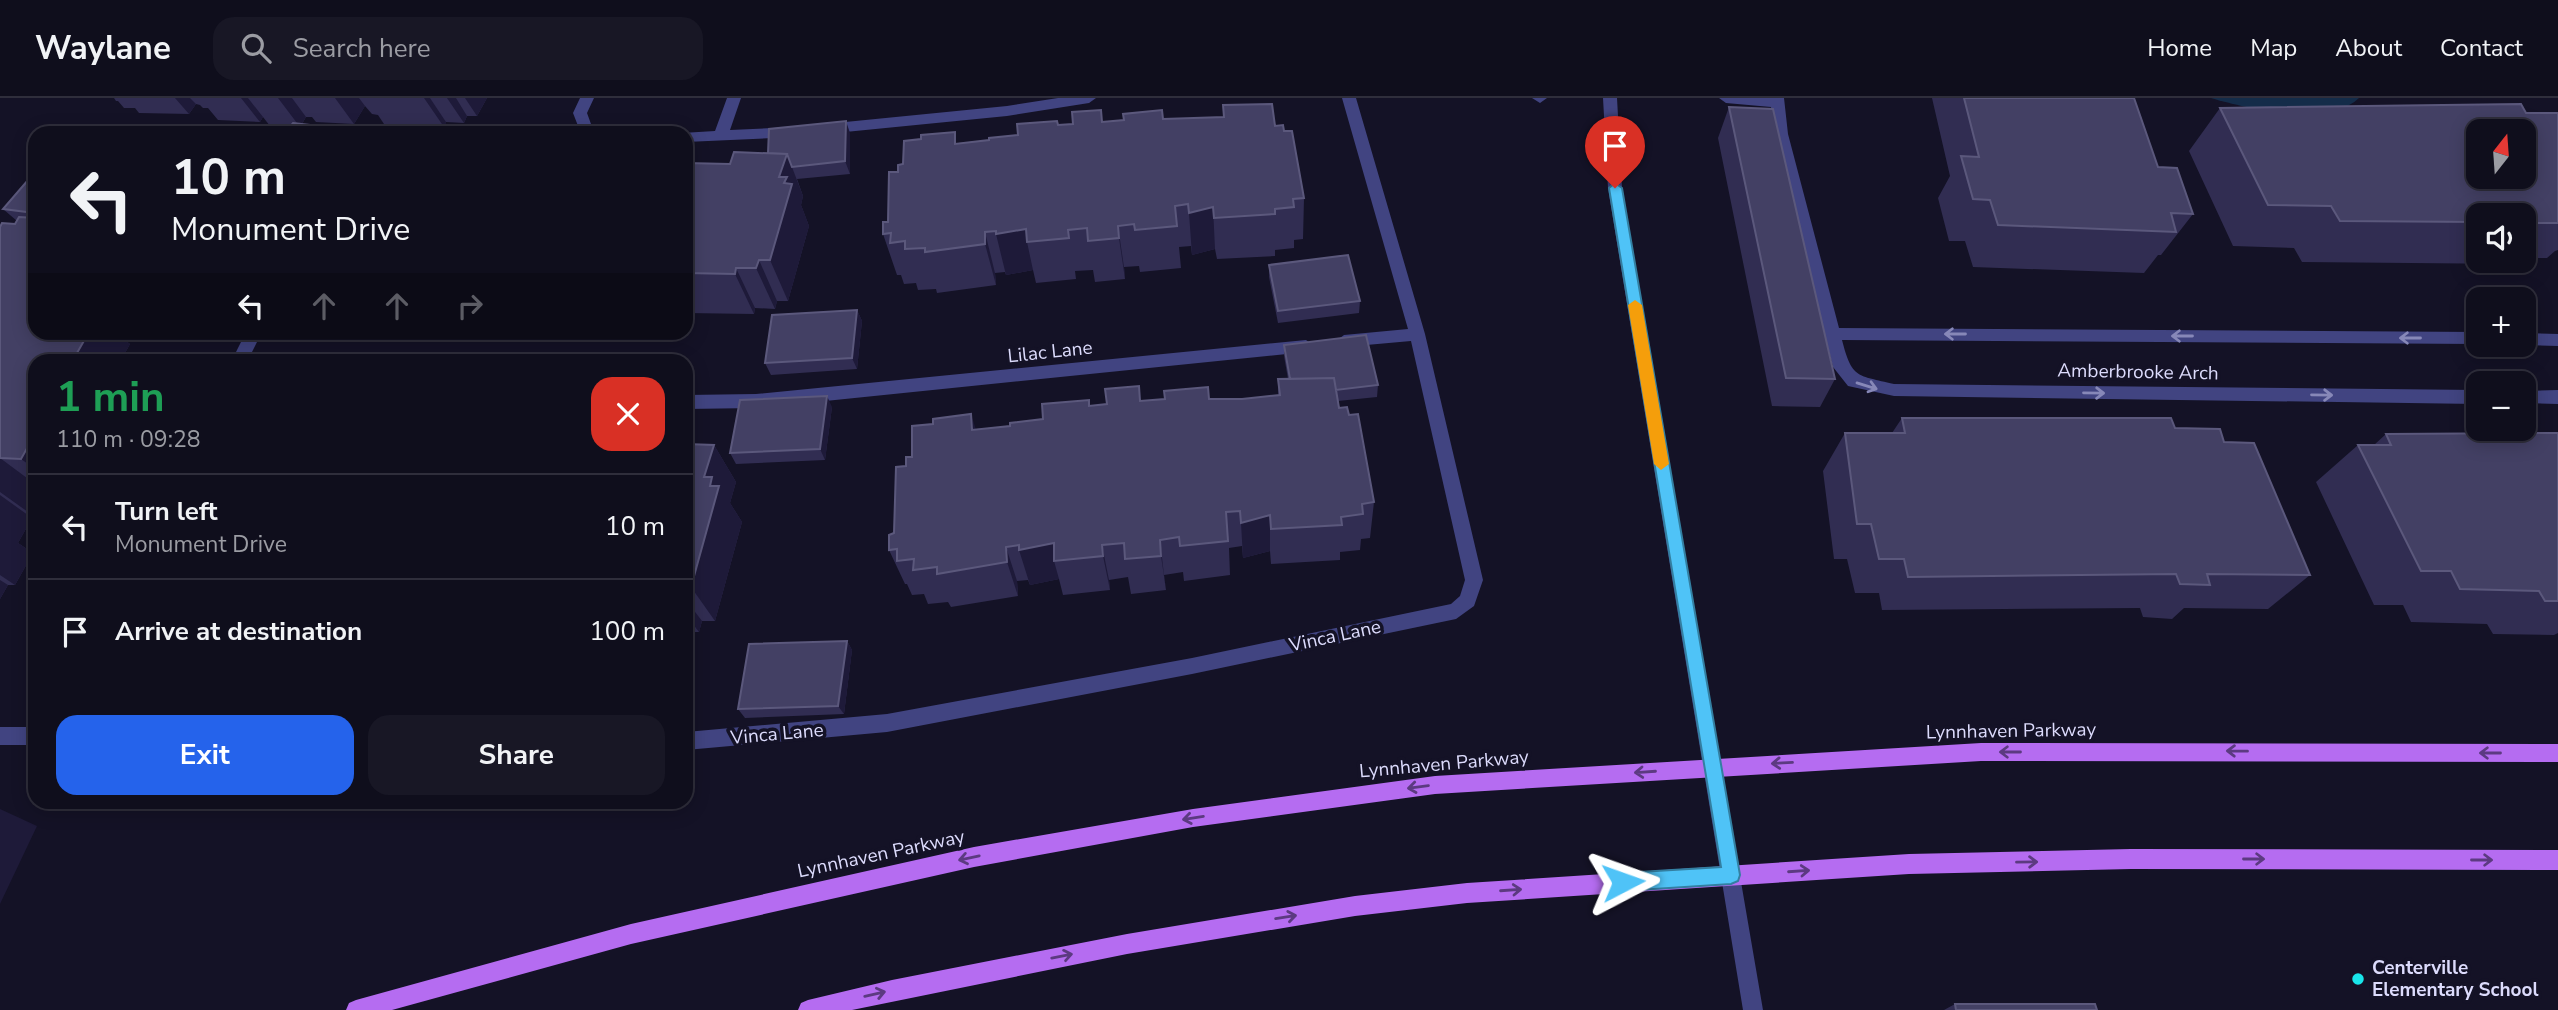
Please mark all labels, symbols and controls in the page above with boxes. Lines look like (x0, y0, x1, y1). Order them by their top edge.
search box (213, 17, 703, 80)
text: Waylane (35, 26, 171, 71)
icon: search (237, 29, 275, 67)
text: Search here (293, 31, 431, 66)
text: Home (2147, 32, 2212, 64)
text: Map (2250, 32, 2297, 64)
text: About (2335, 32, 2402, 64)
text: Contact (2440, 32, 2523, 64)
pin (1585, 116, 1645, 188)
north arrow (2466, 119, 2536, 189)
map controls (2466, 119, 2536, 441)
icon: arrive (1596, 127, 1634, 165)
text: 10 m (171, 144, 286, 211)
icon: left (56, 154, 147, 245)
button: sound (2466, 203, 2536, 273)
text: Monument Drive (171, 208, 410, 251)
icon: left (232, 287, 270, 325)
icon: ahead (305, 287, 343, 325)
icon: ahead (378, 287, 416, 325)
icon: right (451, 287, 489, 325)
button: + (2466, 287, 2536, 357)
one-way arrow (1944, 328, 1967, 341)
one-way arrow (2171, 329, 2194, 343)
one-way arrow (2399, 331, 2422, 345)
street label: Lilac Lane (1006, 335, 1094, 369)
street label: Amberbrooke Arch (2057, 358, 2219, 386)
text: 1 min (56, 369, 165, 426)
button: − (2466, 371, 2536, 441)
button: close (591, 377, 665, 451)
one-way arrow (1856, 380, 1878, 393)
one-way arrow (2082, 386, 2105, 399)
one-way arrow (2310, 388, 2333, 402)
text: 110 m · 09:28 (56, 424, 201, 455)
text: Turn left (115, 494, 218, 529)
icon: left (56, 508, 94, 546)
text: 10 m (605, 509, 665, 544)
text: Monument Drive (115, 529, 287, 560)
icon: arrive (56, 613, 94, 651)
text: Arrive at destination (115, 614, 362, 649)
text: 100 m (589, 614, 665, 649)
street label: Vinca Lane (1286, 614, 1383, 659)
button: Exit (56, 715, 354, 795)
button: Share (368, 715, 665, 795)
street label: Vinca Lane (728, 717, 825, 751)
street label: Lynnhaven Parkway (1926, 717, 2097, 745)
street label: Lynnhaven Parkway (1358, 744, 1530, 784)
one-way arrow (2226, 744, 2249, 758)
one-way arrow (1998, 745, 2021, 759)
one-way arrow (2479, 746, 2502, 760)
one-way arrow (1771, 757, 1794, 770)
one-way arrow (1635, 766, 1657, 779)
one-way arrow (1408, 780, 1430, 793)
one-way arrow (1182, 812, 1205, 825)
street label: Lynnhaven Parkway (795, 824, 967, 884)
position arrow (1586, 845, 1660, 919)
one-way arrow (958, 852, 981, 866)
one-way arrow (2242, 852, 2265, 866)
one-way arrow (2470, 853, 2493, 867)
one-way arrow (2015, 855, 2038, 868)
one-way arrow (1788, 864, 1811, 877)
one-way arrow (1500, 883, 1523, 896)
one-way arrow (1274, 910, 1297, 923)
one-way arrow (1050, 949, 1073, 963)
place label: Centerville Elementary School (2372, 955, 2539, 1003)
marker: Centerville Elementary School (2350, 971, 2366, 987)
one-way arrow (863, 987, 886, 1000)

